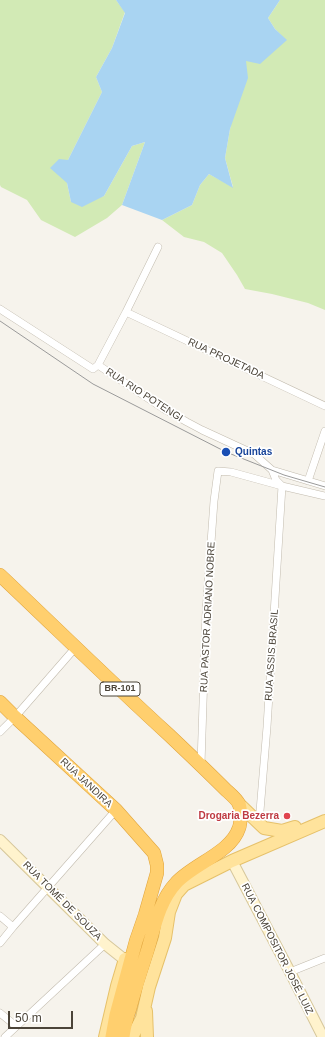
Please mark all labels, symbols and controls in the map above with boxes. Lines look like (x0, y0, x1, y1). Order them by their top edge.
street label: RUA PROJETADA (186, 336, 266, 382)
street label: RUA RIO POTENGI (103, 366, 185, 424)
marker: Quintas (220, 446, 232, 458)
place label: Quintas (235, 446, 272, 458)
street label: RUA PASTOR ADRIANO NOBRE (198, 541, 218, 693)
street label: RUA ASSIS BRASIL (263, 609, 281, 701)
road number: BR-101 (100, 682, 140, 696)
street label: RUA JANDIRA (58, 756, 114, 810)
place label: Drogaria Bezerra (198, 810, 279, 822)
marker: Drogaria Bezerra (282, 811, 292, 821)
street label: RUA TOMÉ DE SOUZA (20, 859, 104, 943)
street label: RUA COMPOSITOR JOSÉ LUIZ (239, 882, 315, 1016)
scale bar (10, 1003, 75, 1029)
text: 50 m (15, 1011, 42, 1025)

